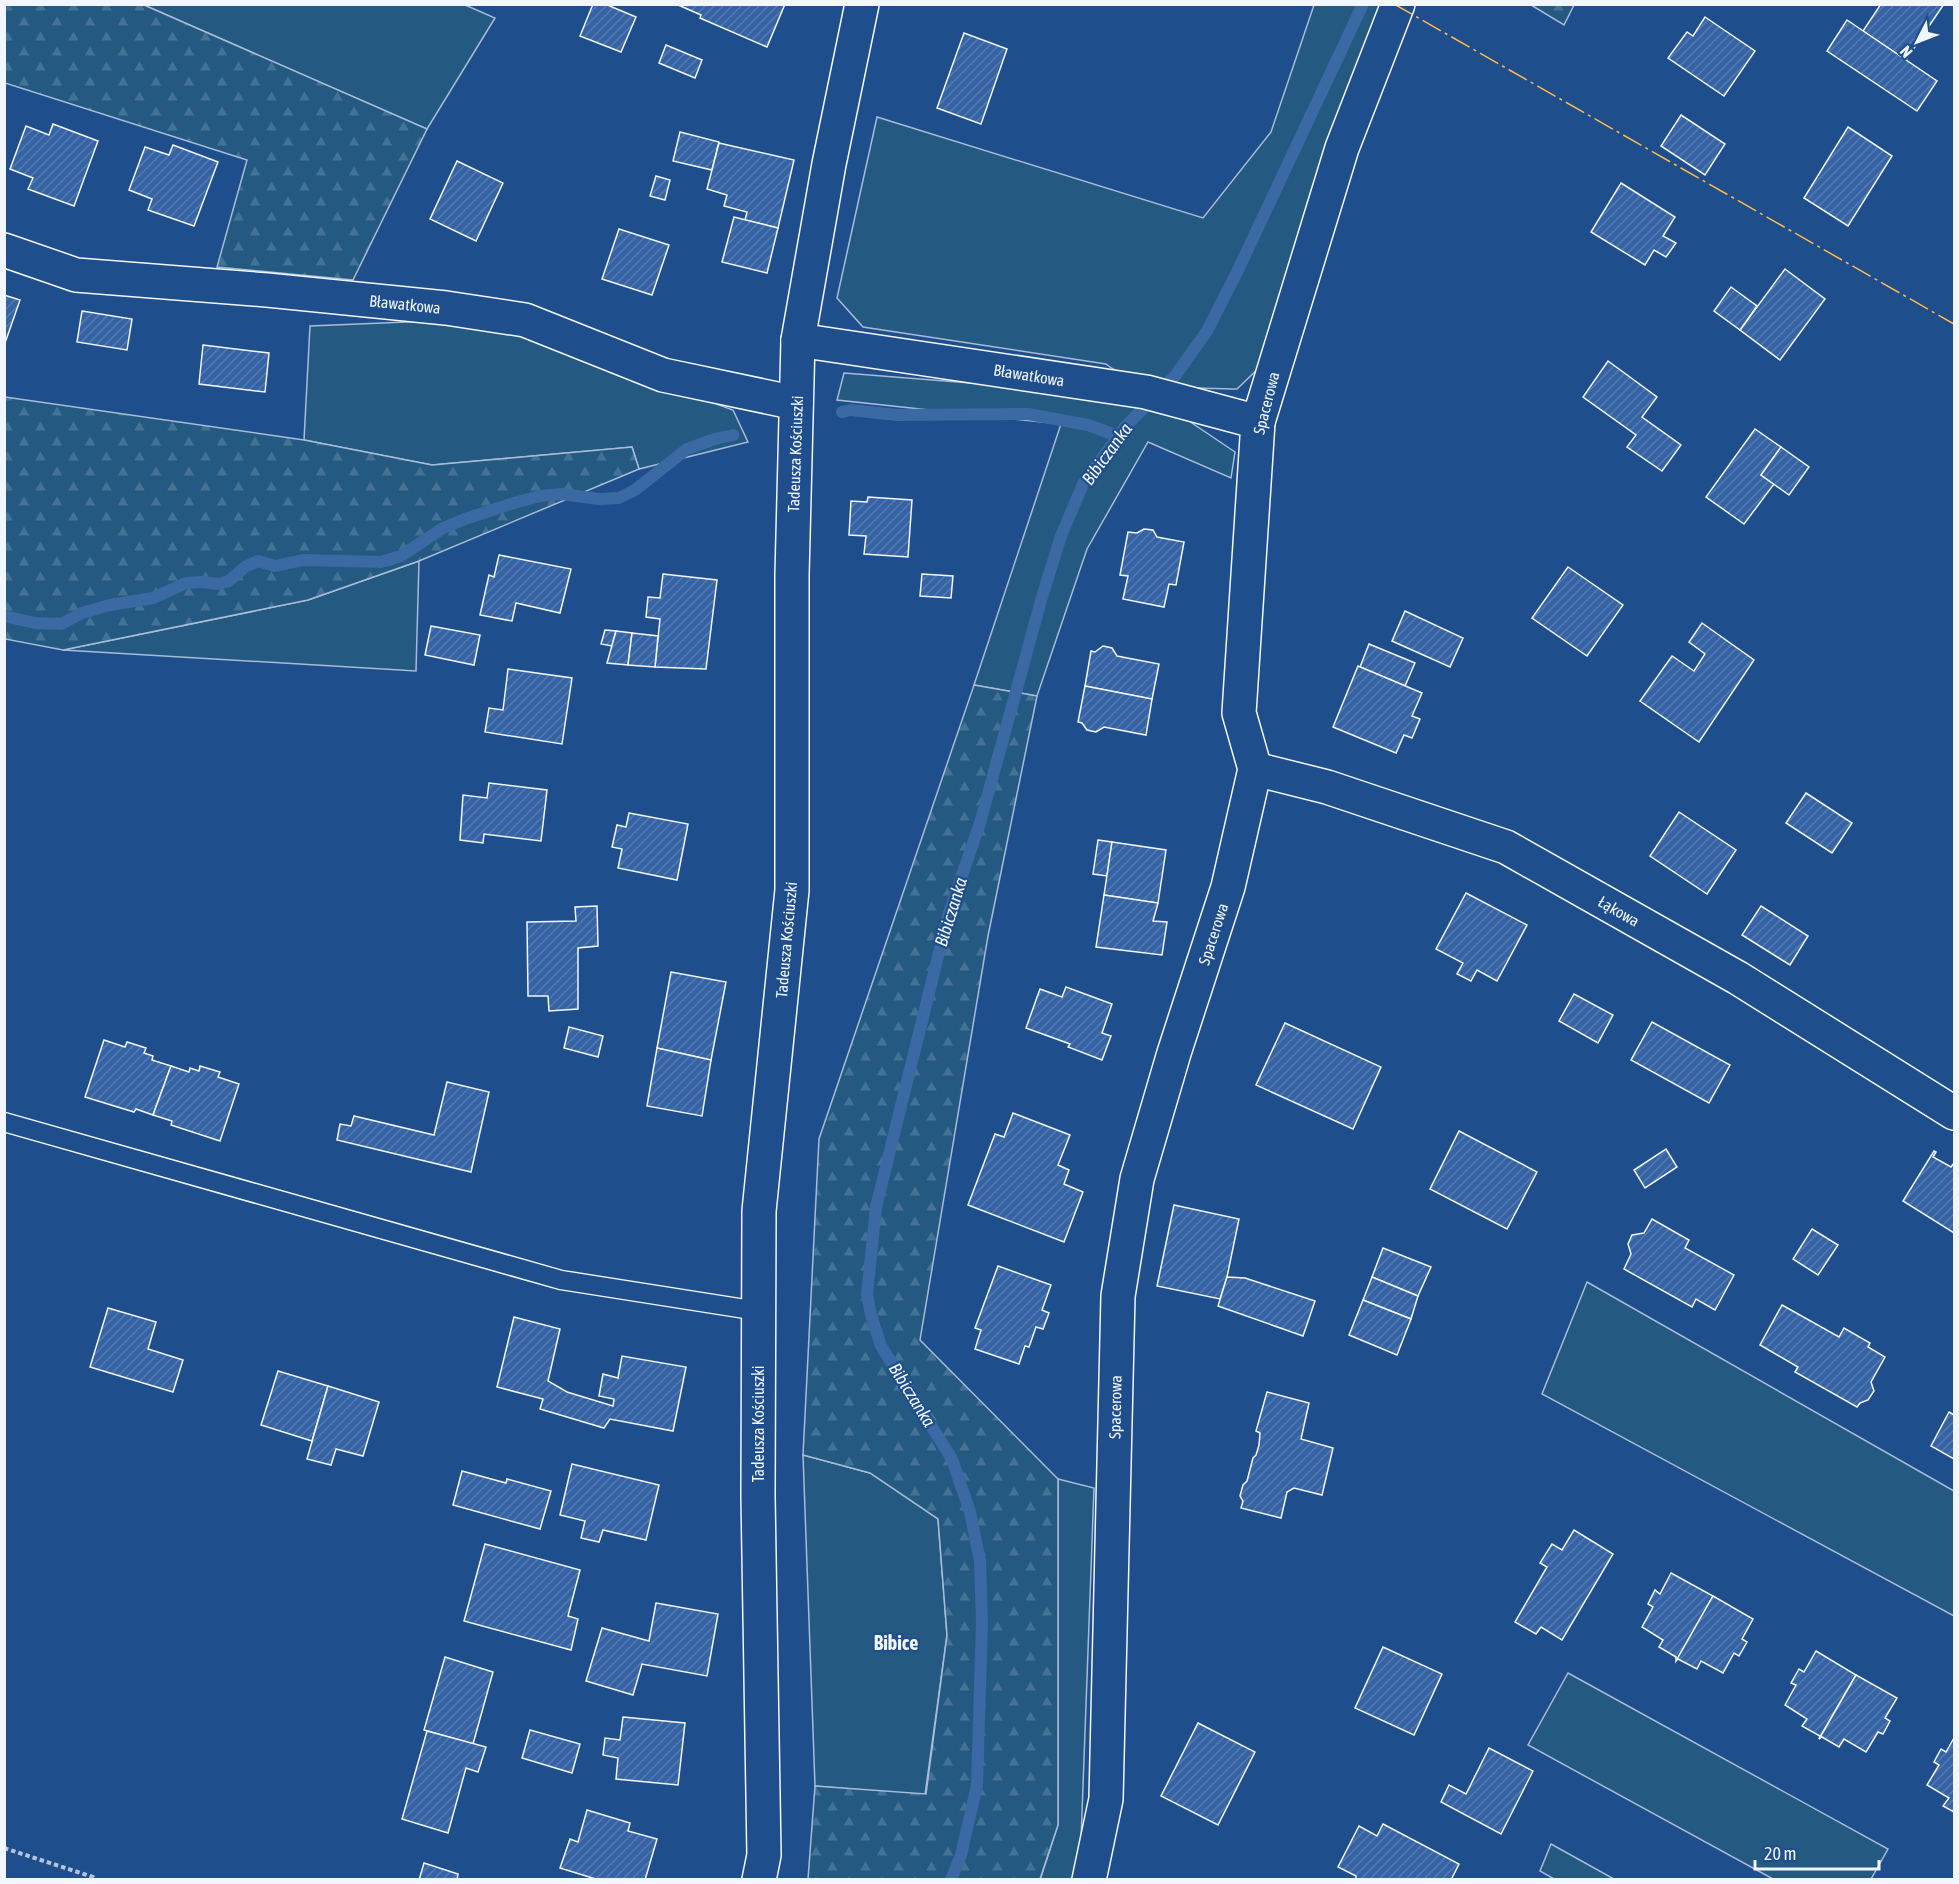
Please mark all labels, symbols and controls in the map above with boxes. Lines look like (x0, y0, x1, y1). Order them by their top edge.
north arrow (1887, 12, 1947, 72)
text: N (1896, 43, 1916, 62)
street label: Bławatkowa (368, 291, 442, 317)
street label: Bławatkowa (992, 361, 1066, 389)
street label: Spacerowa (1250, 370, 1283, 436)
street label: Tadeusza Kościuszki (784, 395, 806, 513)
water label: Bibiczanka (1077, 418, 1136, 489)
water label: Bibiczanka (930, 874, 971, 949)
street label: Tadeusza Kościuszki (772, 881, 800, 999)
street label: Łąkowa (1595, 892, 1643, 931)
street label: Spacerowa (1195, 901, 1232, 967)
water label: Bibiczanka (885, 1359, 941, 1431)
street label: Tadeusza Kościuszki (749, 1366, 767, 1482)
street label: Spacerowa (1105, 1375, 1126, 1439)
district label: Bibice (874, 1631, 918, 1654)
scale bar (1755, 1833, 1880, 1871)
text: 20 m (1764, 1843, 1796, 1864)

